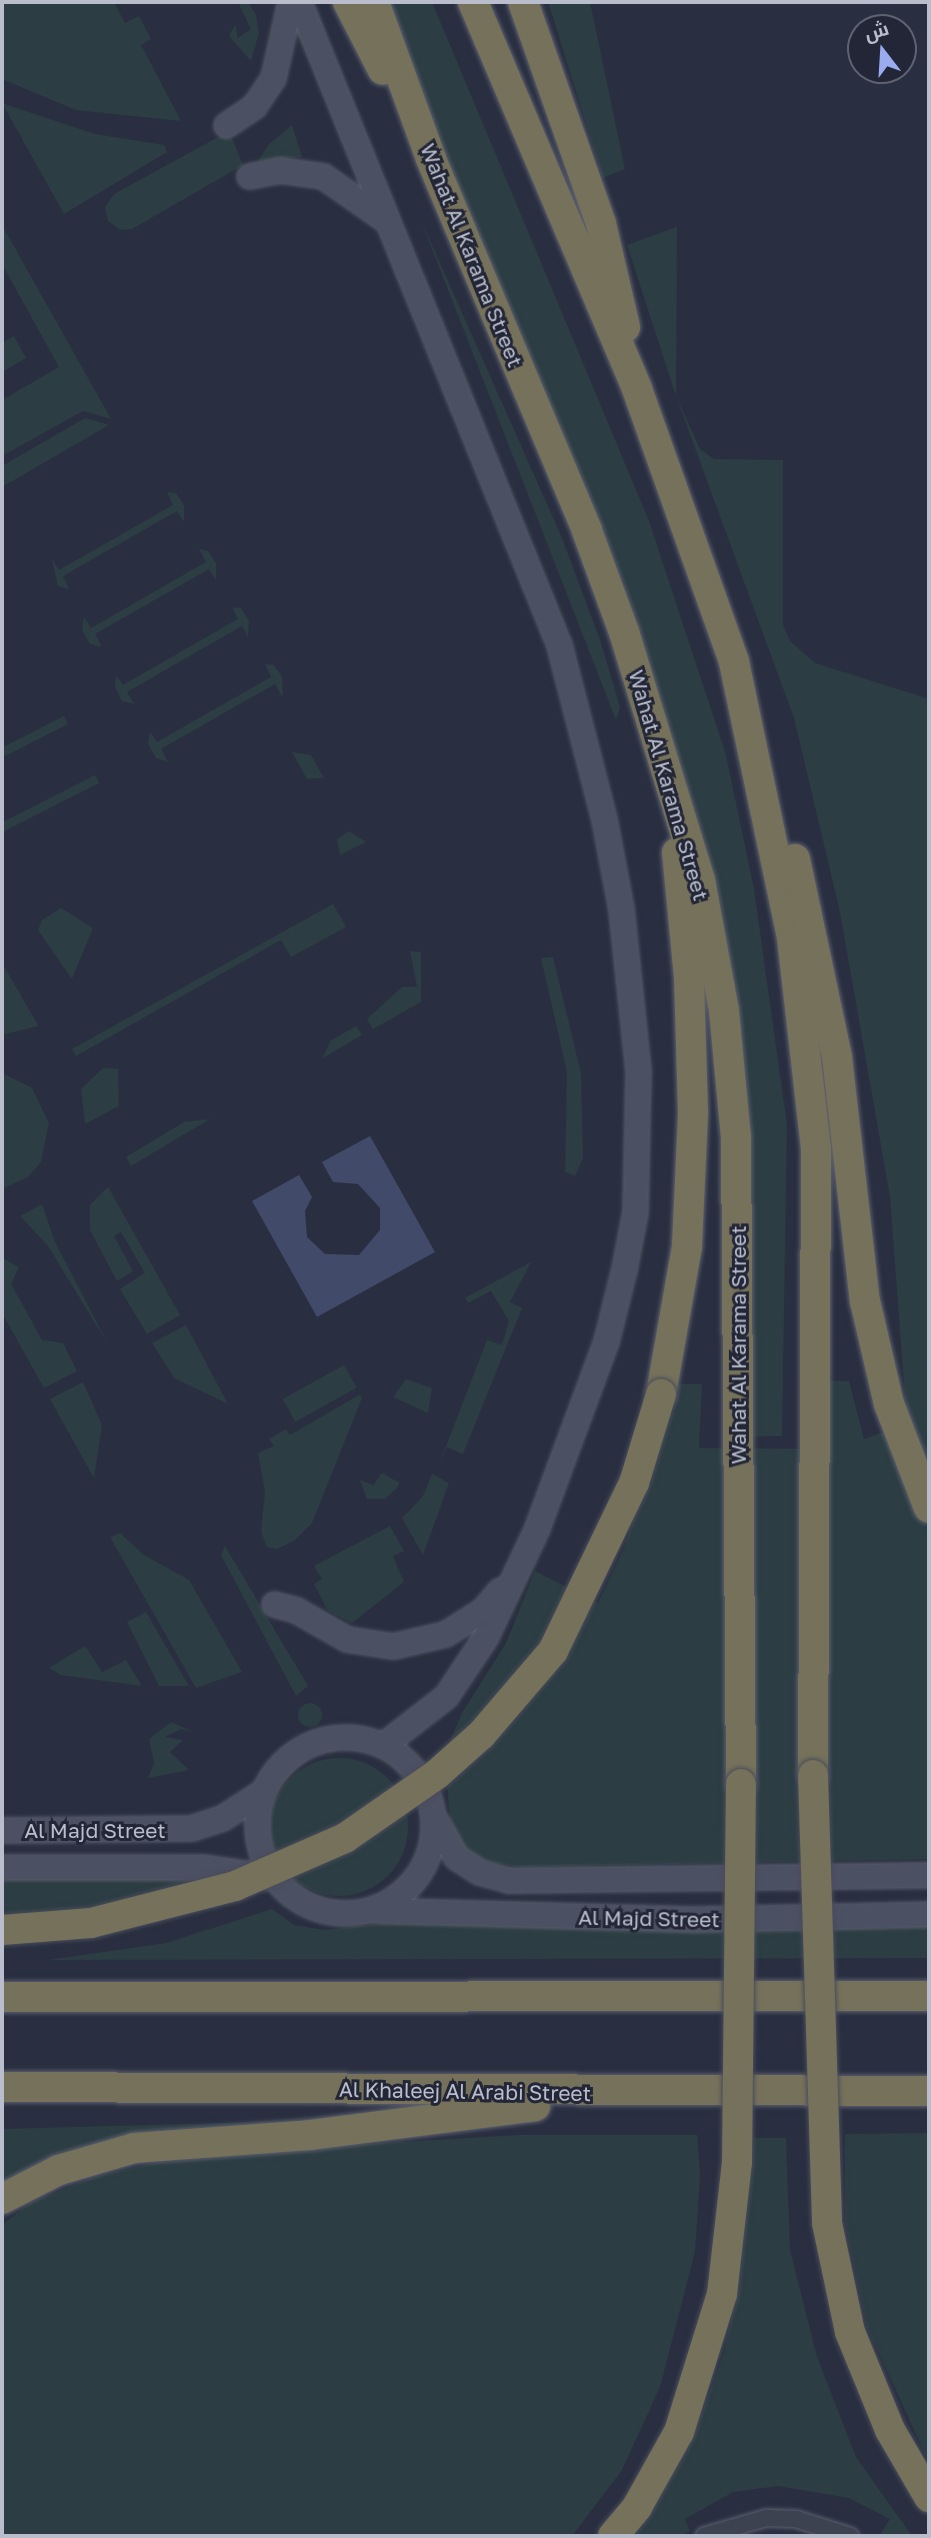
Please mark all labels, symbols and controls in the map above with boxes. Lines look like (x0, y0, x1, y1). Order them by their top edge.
north arrow (847, 14, 917, 84)
text: ش (861, 16, 891, 45)
street label: Wahat Al Karama Street (416, 140, 528, 370)
street label: Wahat Al Karama Street (624, 667, 714, 903)
street label: Wahat Al Karama Street (725, 1226, 751, 1464)
street label: Al Majd Street (24, 1817, 166, 1843)
street label: Al Majd Street (578, 1904, 720, 1932)
street label: Al Khaleej Al Arabi Street (339, 2076, 591, 2106)

